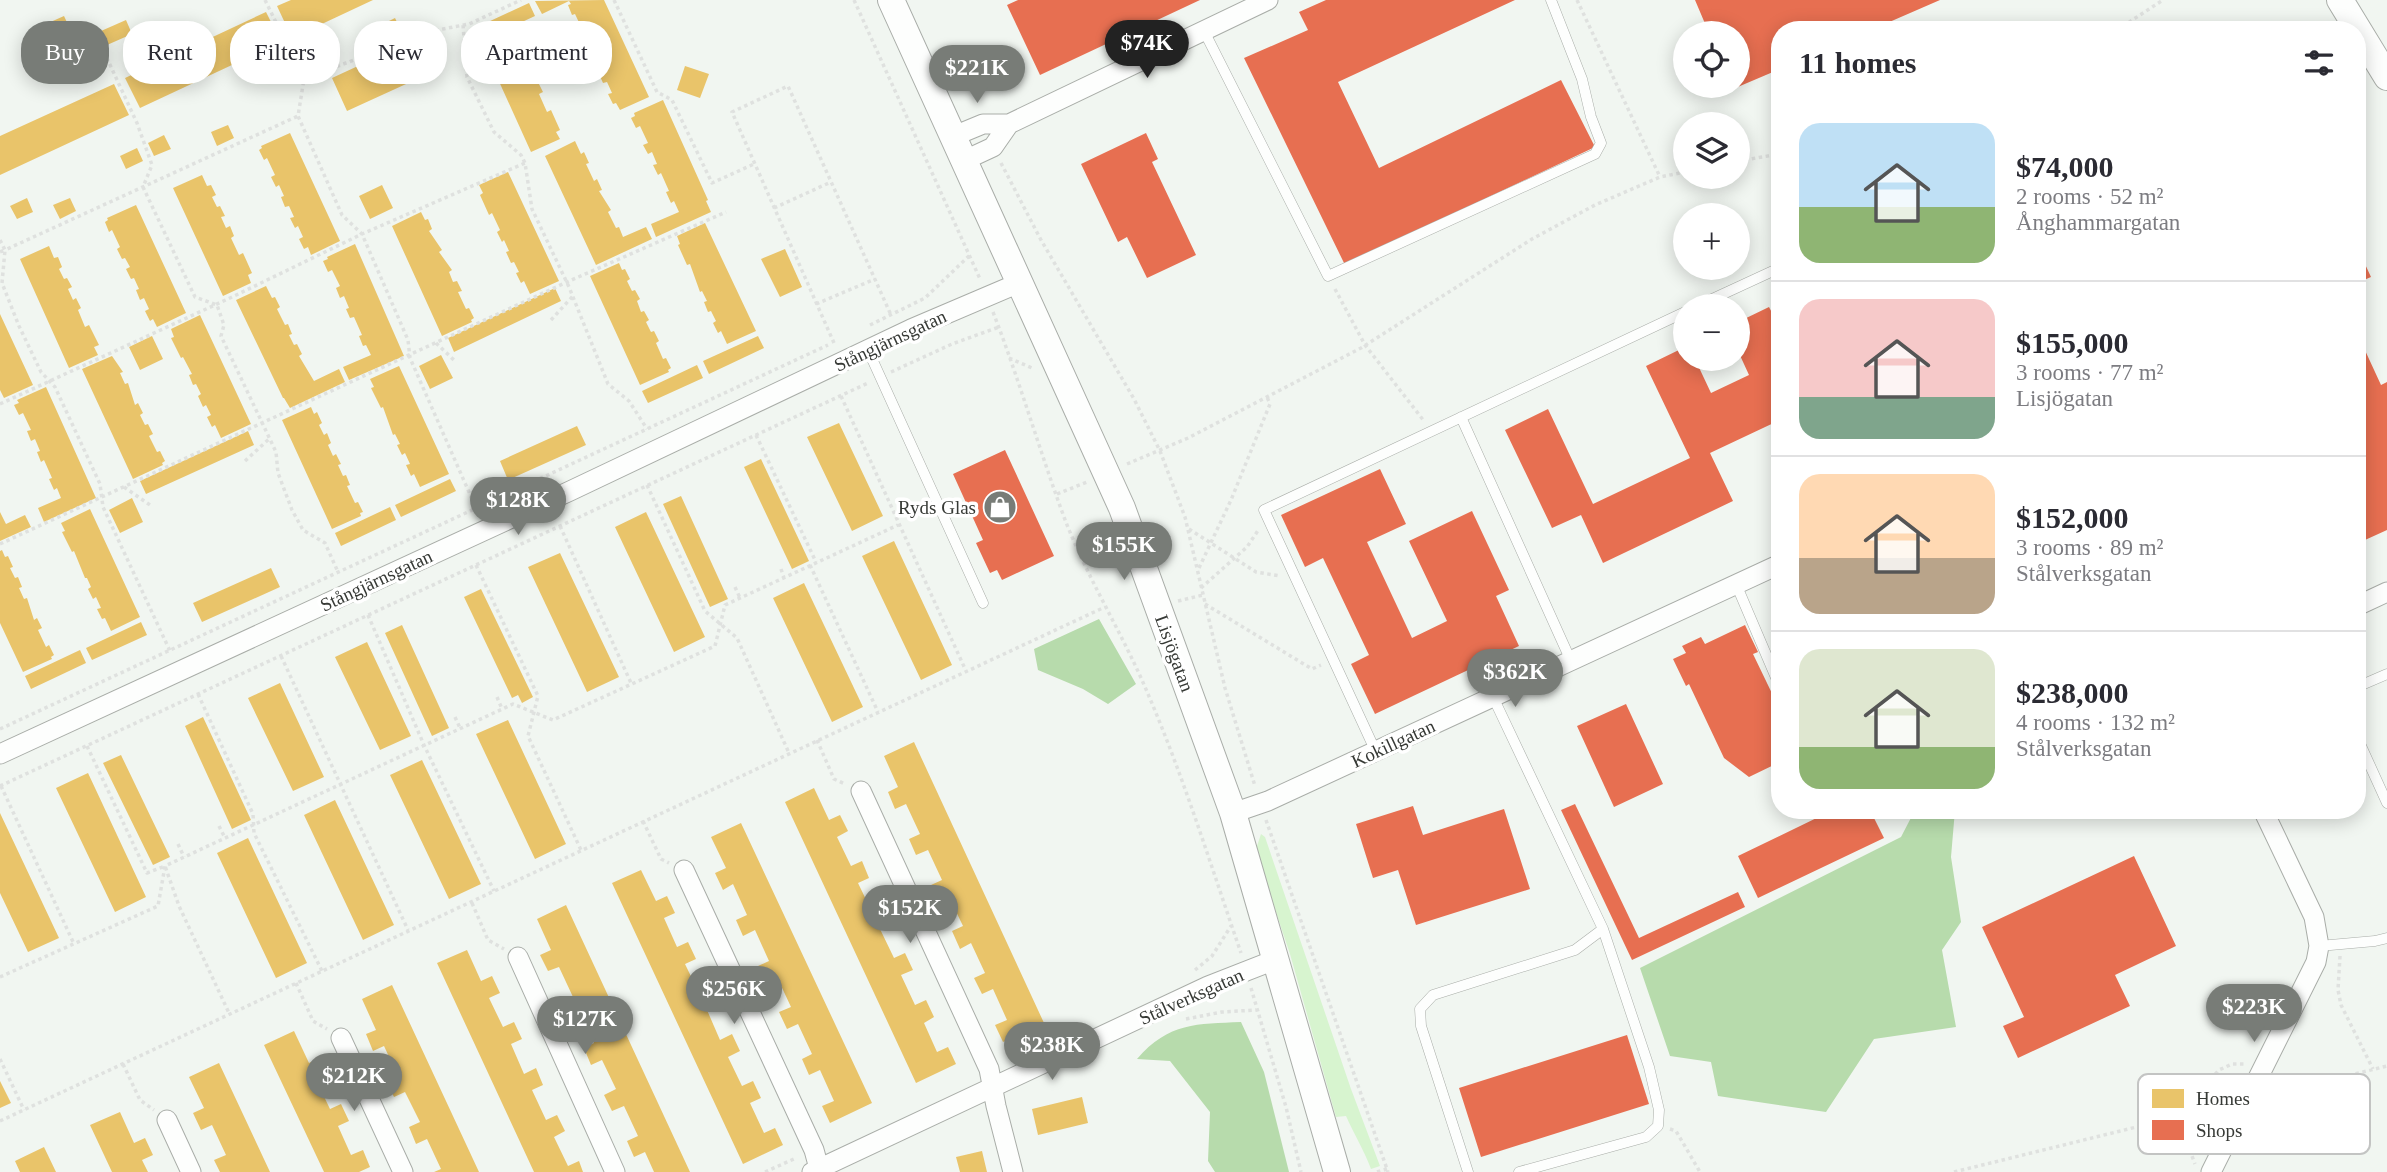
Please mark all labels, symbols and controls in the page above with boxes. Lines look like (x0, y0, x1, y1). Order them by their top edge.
pin: $74K (1106, 20, 1188, 80)
chip: Buy (21, 21, 109, 84)
chip: Rent (123, 21, 216, 84)
chip: Filters (230, 21, 340, 84)
chip: New (354, 21, 447, 84)
chip: Apartment (461, 21, 612, 84)
map controls (1673, 21, 1750, 371)
button: locate (1673, 21, 1750, 98)
text: $74K (1121, 30, 1173, 55)
icon: filters (2300, 44, 2338, 82)
pin: $221K (928, 46, 1026, 105)
text: 11 homes (1799, 46, 1917, 79)
text: $221K (945, 55, 1009, 80)
button: layers (1673, 112, 1750, 189)
text: $74,000 (2016, 150, 2114, 183)
icon: home (1855, 151, 1939, 235)
text: 2 rooms · 52 m² (2016, 184, 2163, 209)
button: + (1673, 203, 1750, 280)
text: Ånghammargatan (2016, 210, 2180, 235)
button: − (1673, 294, 1750, 371)
street label: Stångjärnsgatan (831, 305, 950, 376)
text: $155,000 (2016, 326, 2129, 359)
icon: home (1855, 327, 1939, 411)
text: 3 rooms · 77 m² (2016, 360, 2163, 385)
text: Lisjögatan (2016, 386, 2113, 411)
pin: $128K (469, 477, 567, 537)
text: $128K (486, 487, 550, 512)
shop icon: Ryds Glas (981, 488, 1019, 526)
place label: Ryds Glas (898, 497, 976, 518)
text: $152,000 (2016, 501, 2129, 534)
icon: home (1855, 502, 1939, 586)
pin: $155K (1075, 522, 1173, 582)
text: $155K (1092, 532, 1156, 557)
text: 3 rooms · 89 m² (2016, 535, 2163, 560)
street label: Stångjärnsgatan (317, 545, 436, 616)
text: Stålverksgatan (2016, 561, 2151, 586)
street label: Lisjögatan (1151, 612, 1198, 695)
pin: $362K (1466, 650, 1564, 709)
text: $362K (1483, 659, 1547, 684)
text: $238,000 (2016, 676, 2129, 709)
icon: home (1855, 677, 1939, 761)
text: 4 rooms · 132 m² (2016, 710, 2175, 735)
street label: Kokillgatan (1348, 715, 1439, 772)
text: Stålverksgatan (2016, 736, 2151, 761)
pin: $152K (861, 886, 959, 945)
text: $152K (878, 895, 942, 920)
street label: Stålverksgatan (1136, 964, 1247, 1029)
pin: $256K (685, 967, 783, 1026)
text: $256K (702, 976, 766, 1001)
pin: $223K (2205, 984, 2303, 1044)
text: $223K (2222, 994, 2286, 1019)
pin: $127K (536, 996, 634, 1056)
text: $127K (553, 1006, 617, 1031)
pin: $238K (1003, 1023, 1101, 1082)
text: $238K (1020, 1032, 1084, 1057)
pin: $212K (305, 1054, 403, 1113)
text: $212K (322, 1063, 386, 1088)
legend (2138, 1074, 2370, 1154)
text: Homes (2196, 1088, 2250, 1109)
text: Shops (2196, 1120, 2242, 1141)

